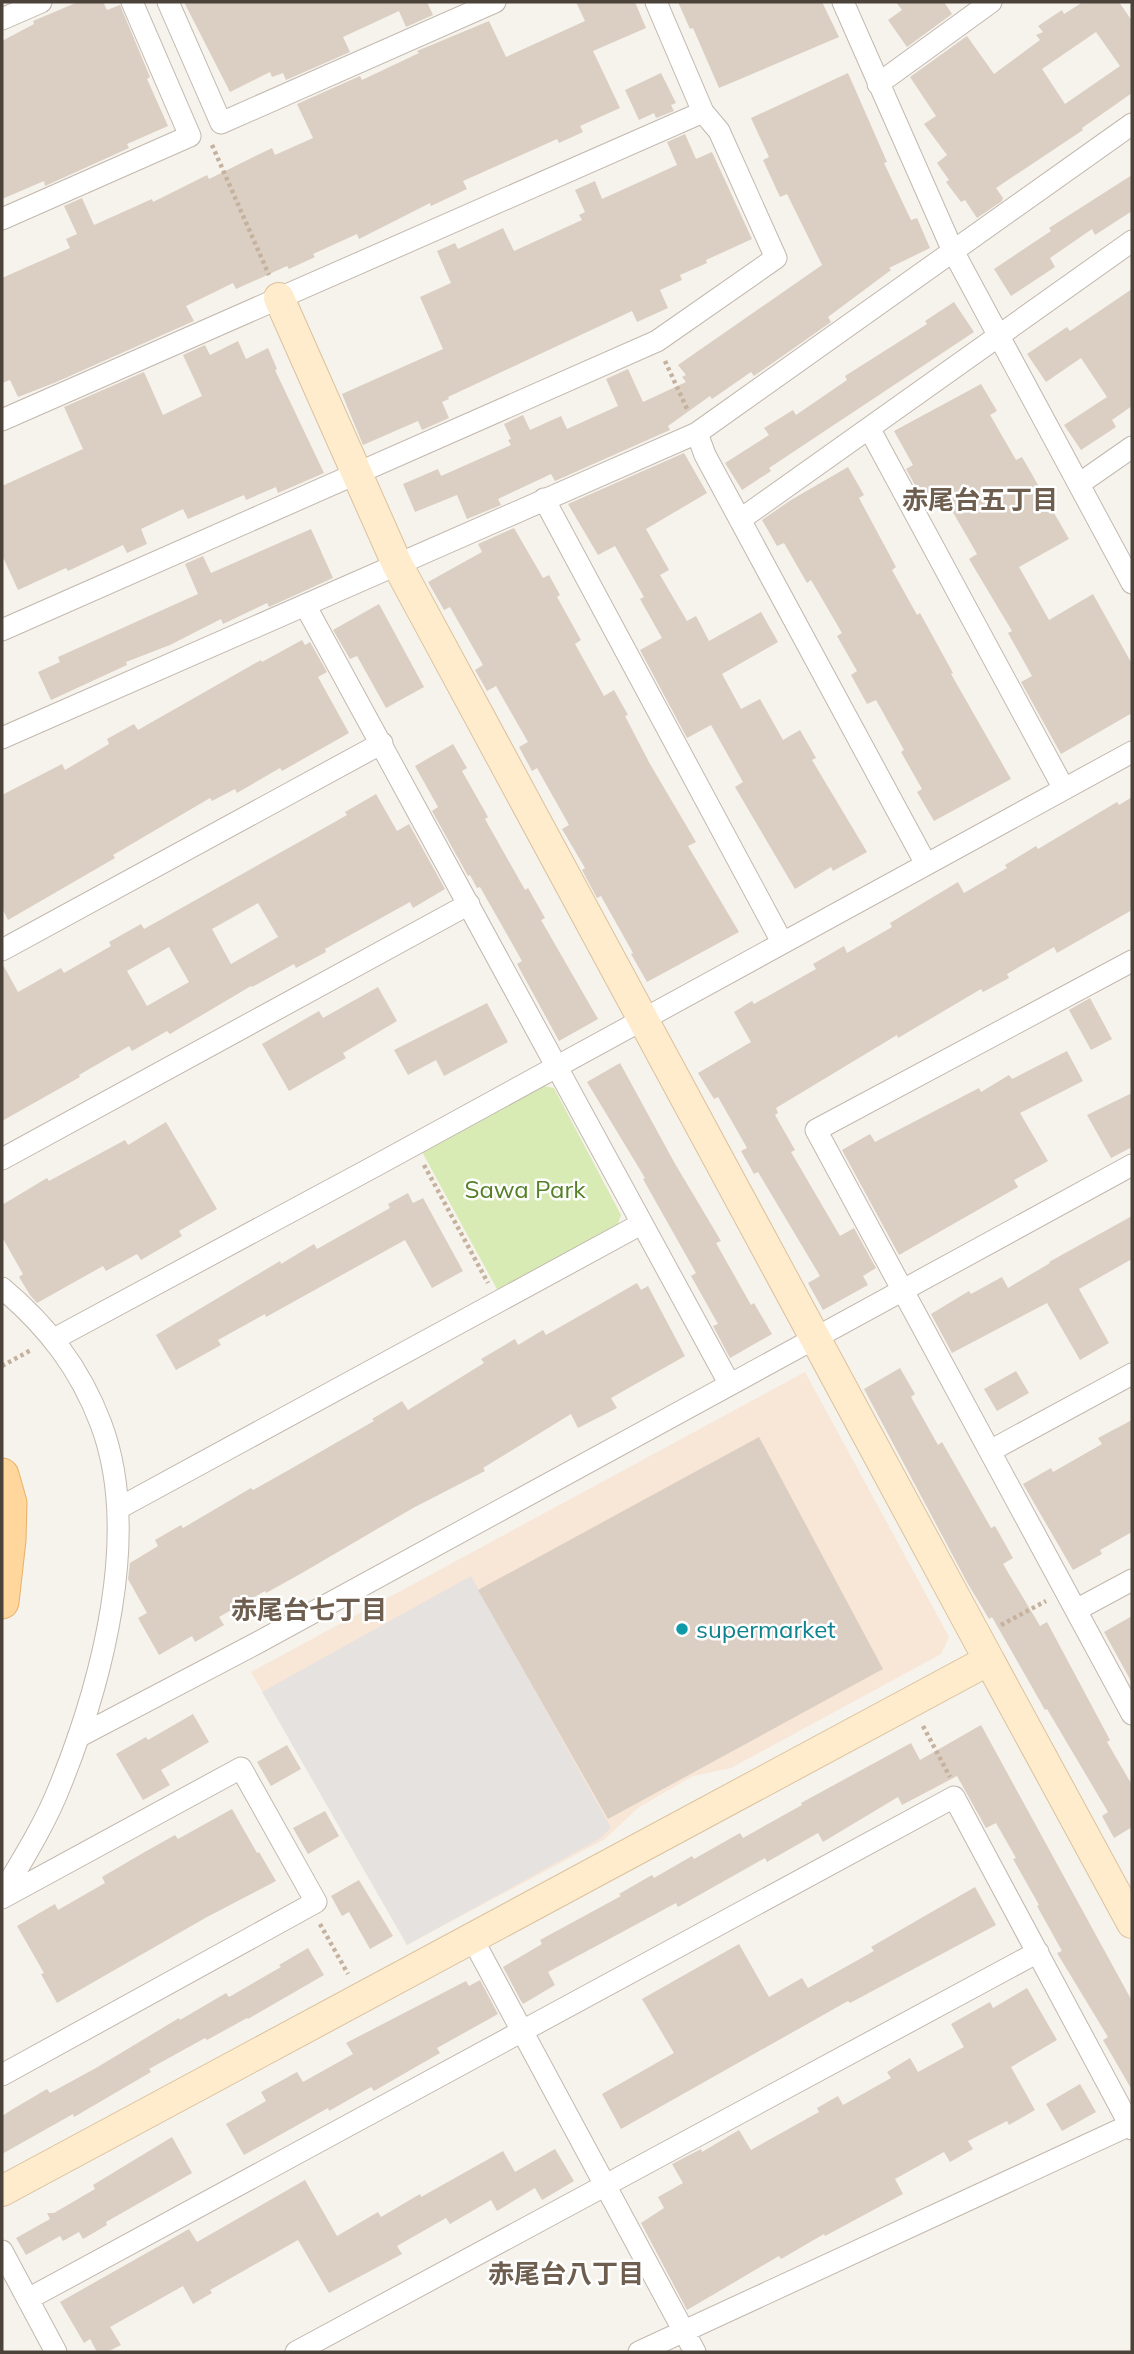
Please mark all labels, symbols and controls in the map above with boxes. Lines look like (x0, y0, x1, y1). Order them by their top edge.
district label: 赤尾台五丁目 (902, 483, 1058, 516)
park label: Sawa Park (464, 1174, 586, 1204)
district label: 赤尾台七丁目 (231, 1593, 387, 1626)
place label: supermarket (696, 1614, 836, 1644)
marker: supermarket (674, 1621, 690, 1637)
district label: 赤尾台八丁目 (488, 2257, 644, 2290)

